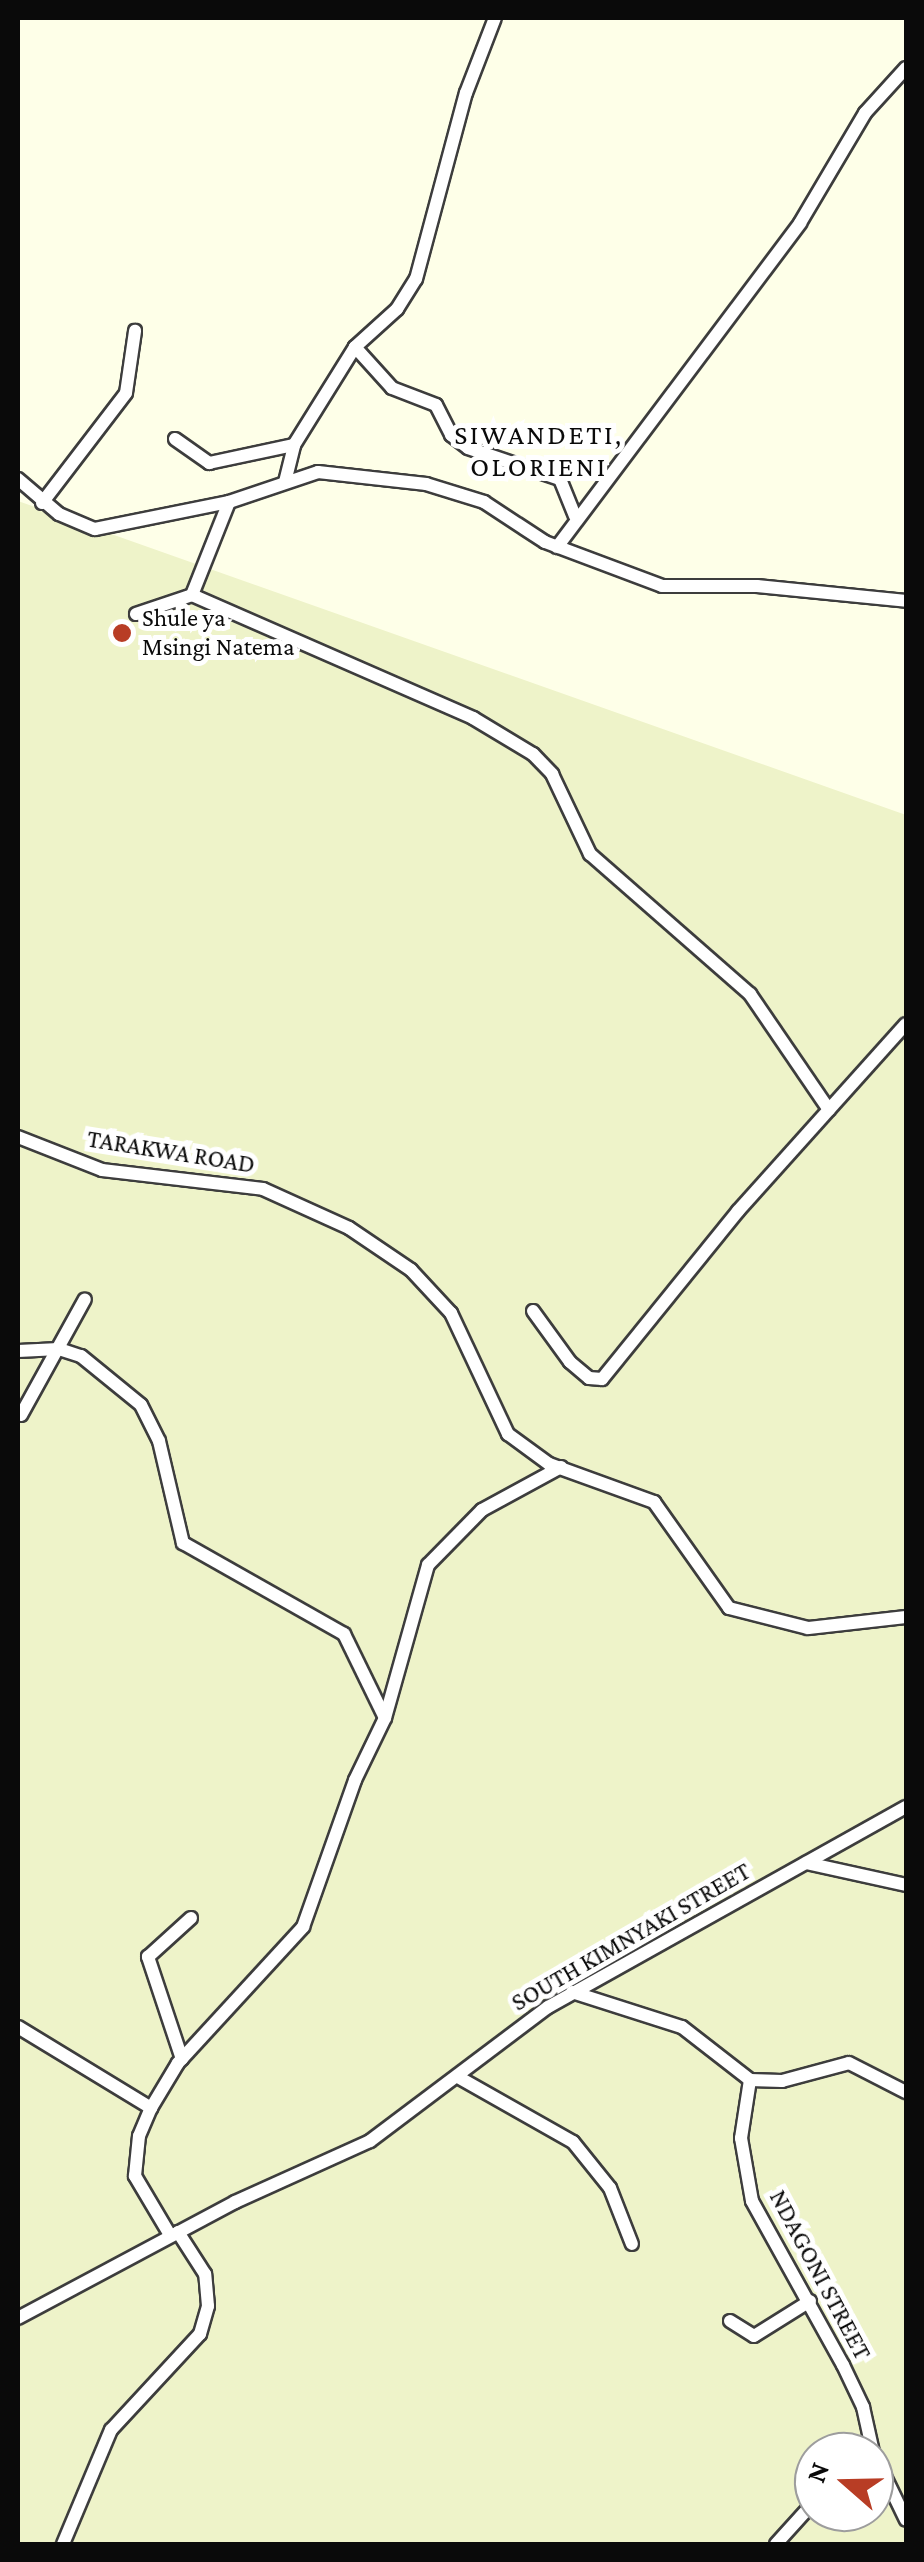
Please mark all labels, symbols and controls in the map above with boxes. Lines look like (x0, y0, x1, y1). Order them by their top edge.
district label: SIWANDETI, OLORIENI (454, 418, 624, 484)
place label: Shule ya Msingi Natema (142, 604, 294, 663)
marker: Shule ya Msingi Natema (111, 622, 133, 644)
street label: TARAKWA ROAD (85, 1124, 257, 1180)
street label: SOUTH KIMNYAKI STREET (506, 1856, 756, 2018)
street label: NDAGONI STREET (763, 2185, 877, 2365)
north arrow (794, 2432, 894, 2532)
text: N (799, 2458, 835, 2487)

